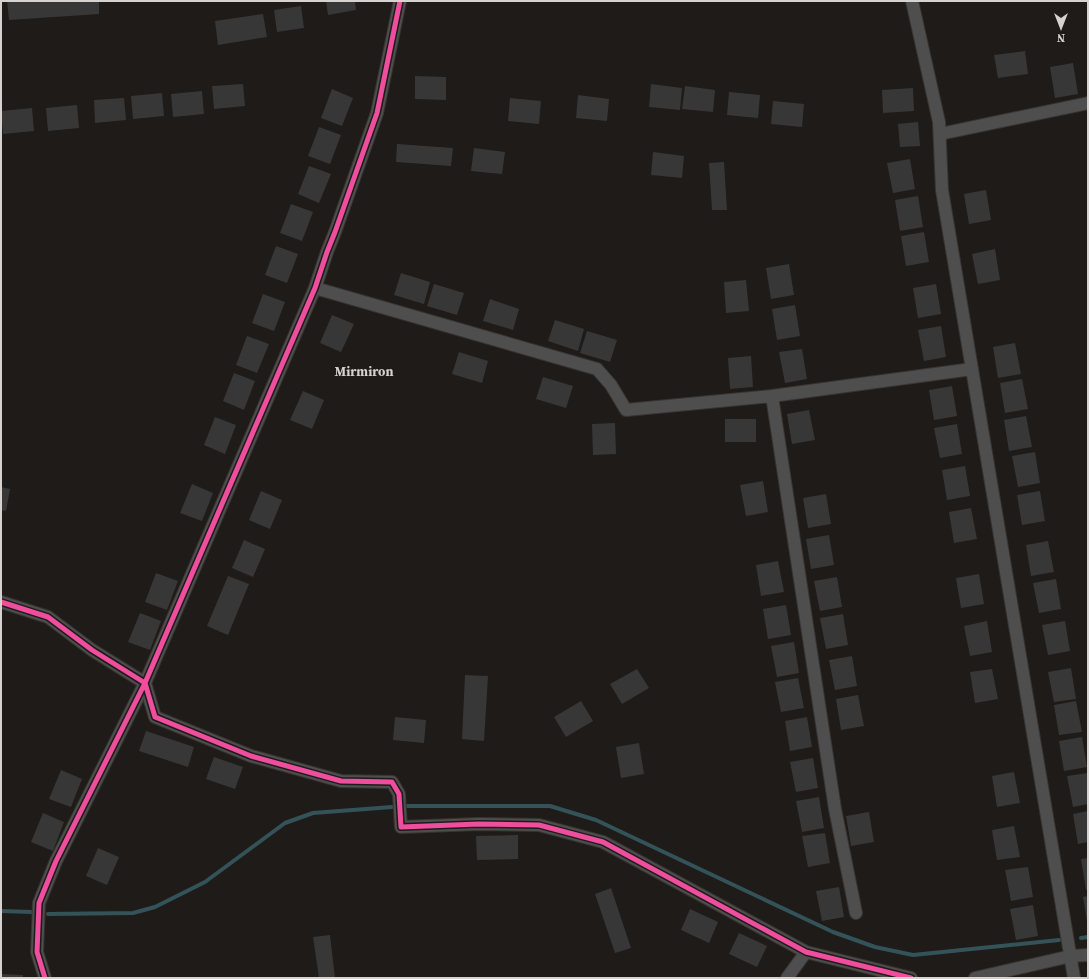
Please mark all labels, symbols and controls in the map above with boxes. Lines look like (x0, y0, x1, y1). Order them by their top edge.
north arrow (1041, 8, 1081, 48)
text: N (1057, 30, 1065, 45)
district label: Mirmiron (335, 363, 393, 380)

